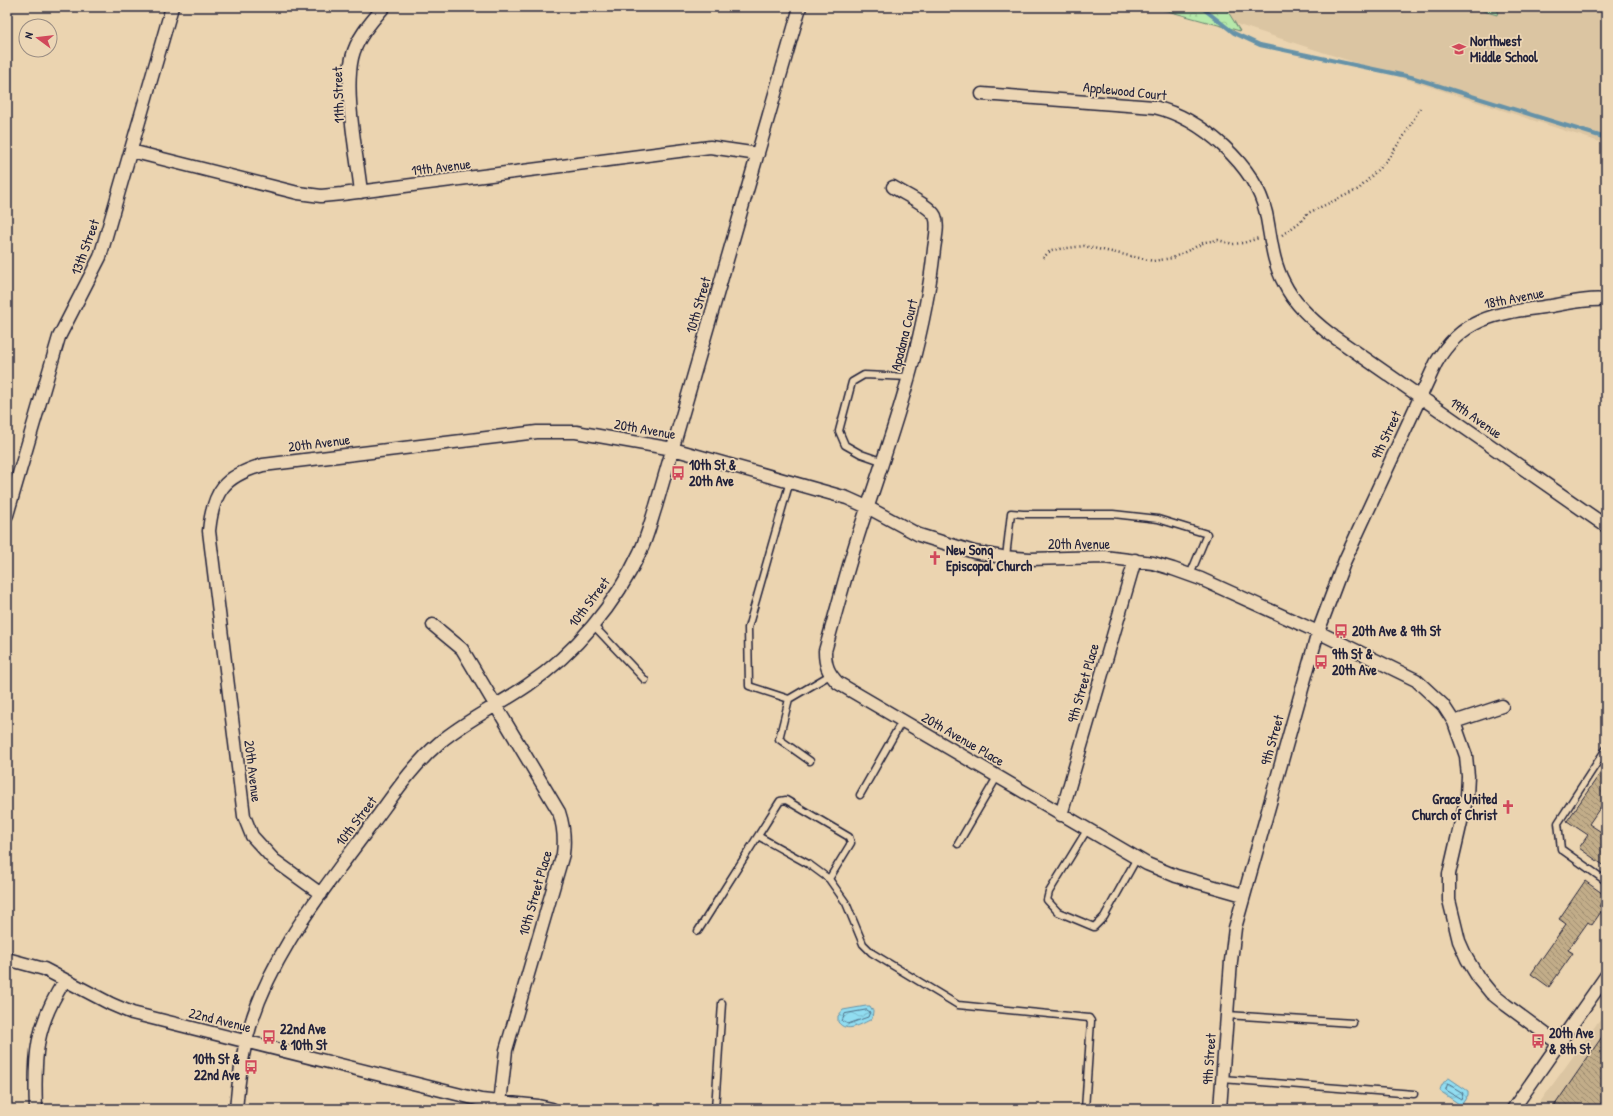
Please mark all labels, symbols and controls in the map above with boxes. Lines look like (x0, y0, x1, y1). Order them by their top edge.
north arrow (18, 18, 58, 58)
text: N (21, 31, 36, 40)
place label: Northwest Middle School (1470, 31, 1538, 66)
school or university icon: Northwest Middle School (1451, 41, 1467, 57)
street label: 11th Street (327, 66, 348, 124)
street label: Applewood Court (1082, 77, 1168, 105)
street label: 19th Avenue (410, 153, 472, 180)
street label: 13th Street (66, 216, 103, 277)
street label: 10th Street (680, 274, 715, 335)
street label: 18th Avenue (1482, 282, 1546, 313)
street label: Apadana Court (885, 297, 923, 373)
street label: 19th Avenue (1446, 393, 1507, 443)
street label: 9th Street (1366, 407, 1405, 462)
street label: 20th Avenue (613, 414, 678, 443)
street label: 20th Avenue (287, 429, 351, 456)
place label: 10th St & 20th Ave (689, 455, 737, 490)
bus stop icon: 10th St & 20th Ave (670, 465, 686, 481)
street label: 20th Avenue (1048, 534, 1111, 553)
place label: New Song Episcopal Church (946, 540, 1032, 577)
church icon: New Song Episcopal Church (927, 550, 943, 566)
street label: 10th Street (564, 573, 614, 631)
place label: 20th Ave & 9th St (1352, 621, 1442, 640)
bus stop icon: 20th Ave & 9th St (1333, 623, 1349, 639)
street label: 9th Street Place (1062, 641, 1103, 725)
place label: 9th St & 20th Ave (1332, 644, 1377, 679)
bus stop icon: 9th St & 20th Ave (1313, 654, 1329, 670)
street label: 20th Avenue Place (918, 707, 1008, 770)
street label: 9th Street (1255, 712, 1288, 767)
street label: 20th Avenue (240, 739, 267, 803)
place label: Grace United Church of Christ (1412, 789, 1498, 824)
street label: 10th Street (331, 792, 381, 850)
church icon: Grace United Church of Christ (1500, 799, 1516, 815)
street label: 10th Street Place (513, 848, 556, 938)
street label: 22nd Avenue (187, 1003, 254, 1037)
place label: 22nd Ave & 10th St (280, 1019, 328, 1054)
place label: 20th Ave & 8th St (1549, 1023, 1594, 1058)
bus stop icon: 22nd Ave & 10th St (261, 1029, 277, 1045)
street label: 9th Street (1197, 1032, 1220, 1085)
bus stop icon: 20th Ave & 8th St (1530, 1033, 1546, 1049)
place label: 10th St & 22nd Ave (193, 1049, 241, 1084)
bus stop icon: 10th St & 22nd Ave (243, 1059, 259, 1075)

